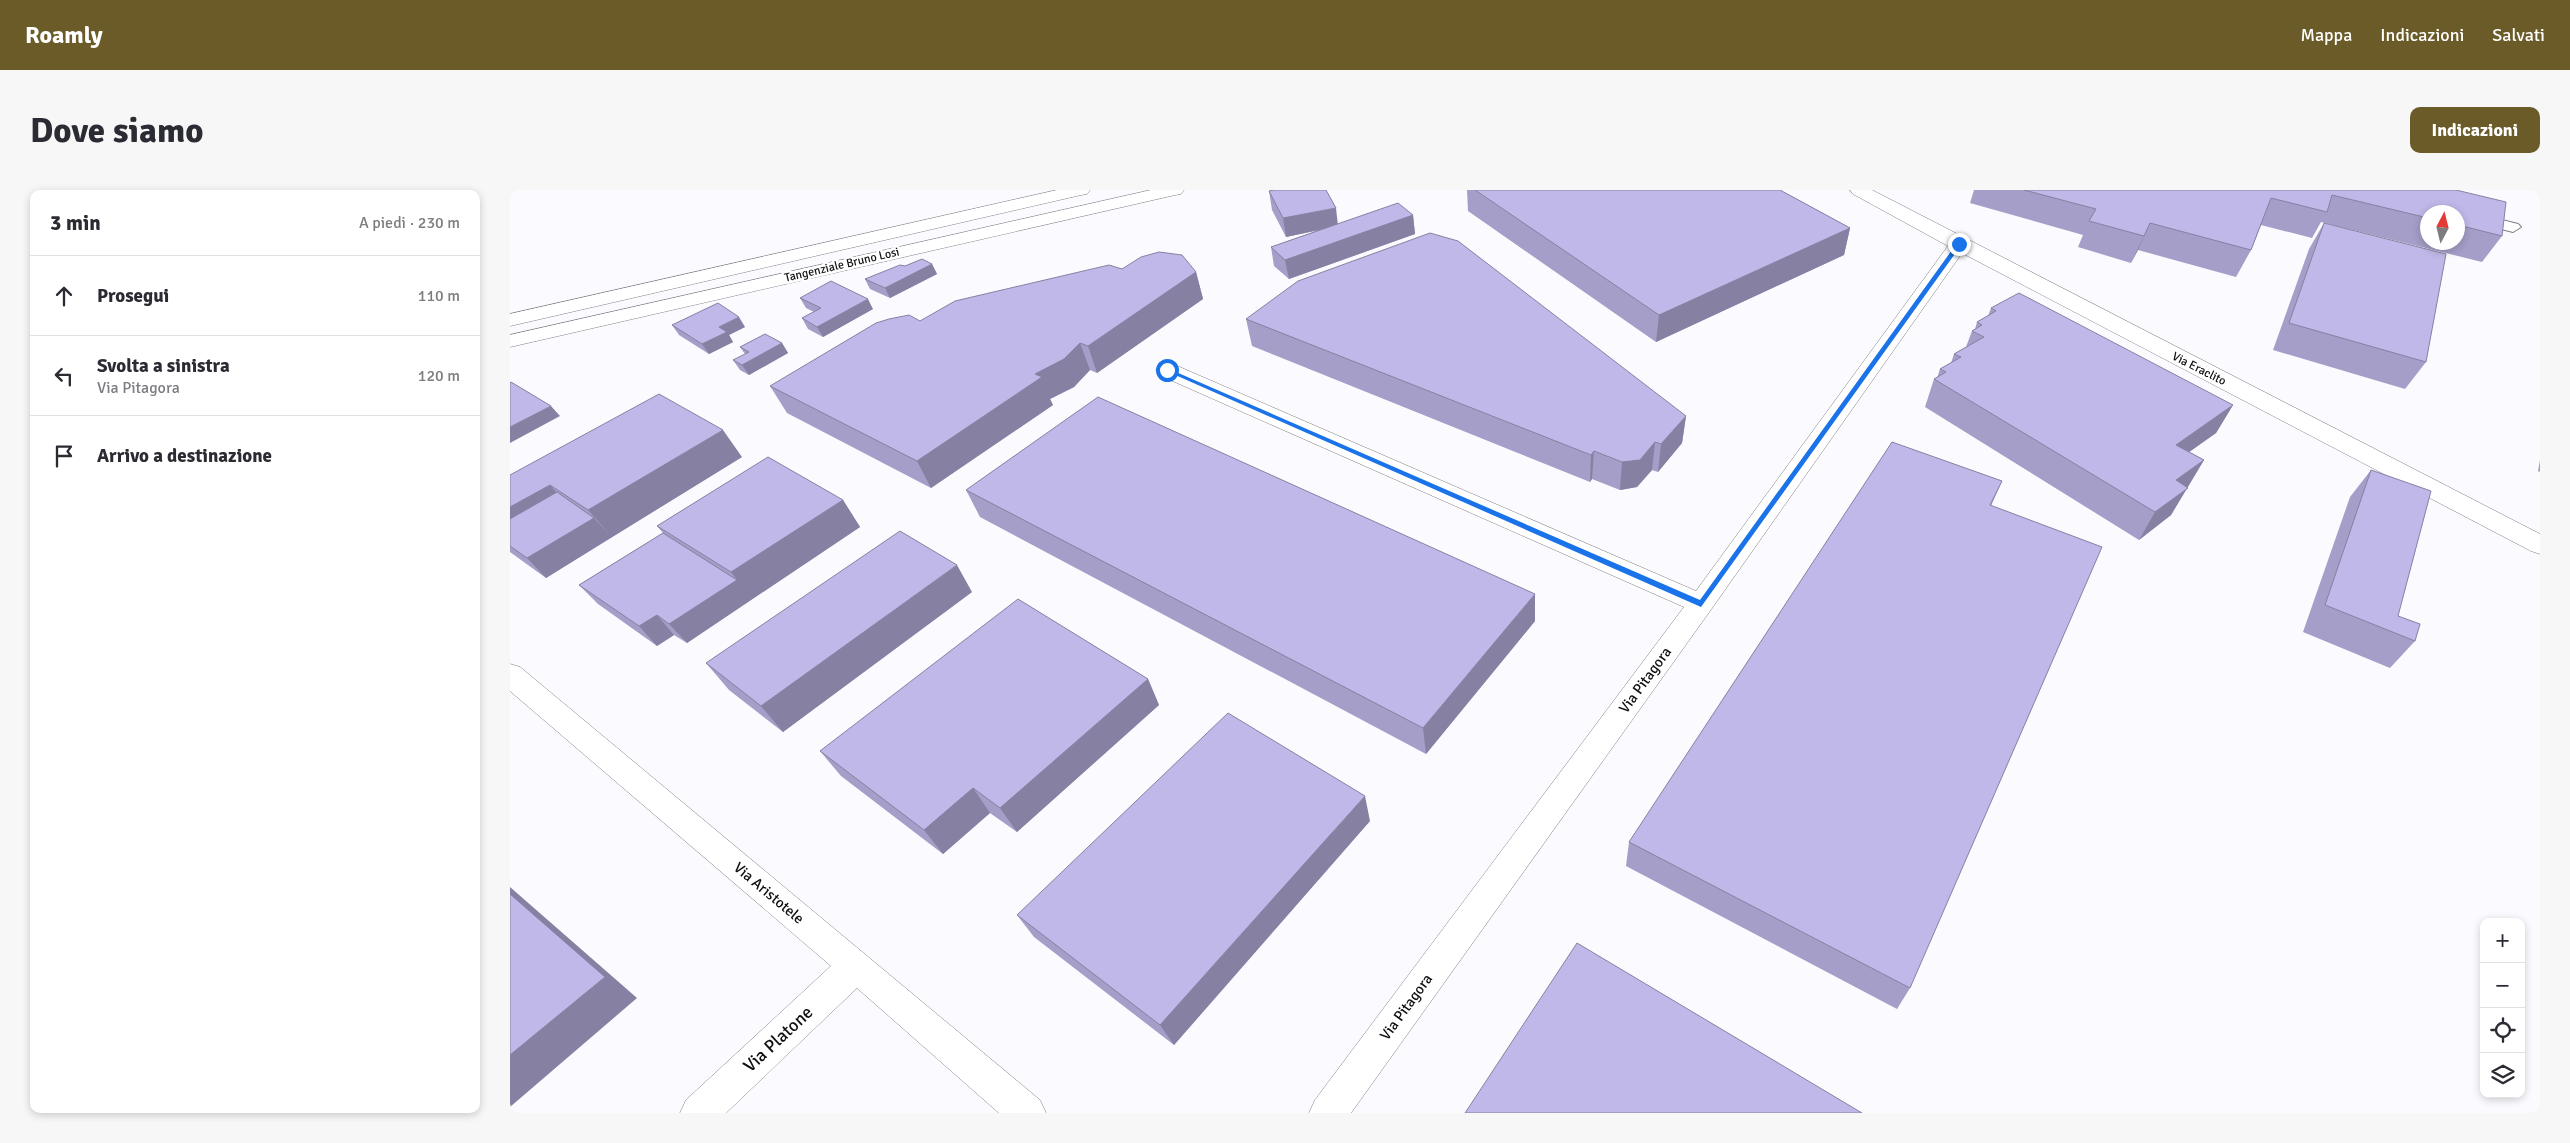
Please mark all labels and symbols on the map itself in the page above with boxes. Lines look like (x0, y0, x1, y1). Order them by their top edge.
north arrow (2420, 205, 2465, 250)
route end (1948, 233, 1971, 256)
street label: Tangenziale Bruno Losi (783, 244, 901, 286)
street label: Via Eraclito (2169, 349, 2229, 389)
route start (1156, 359, 1179, 382)
street label: Via Pitagora (1615, 643, 1675, 717)
street label: Via Aristotele (730, 858, 808, 928)
street label: Via Pitagora (1376, 970, 1436, 1044)
street label: Via Platone (739, 1001, 817, 1077)

